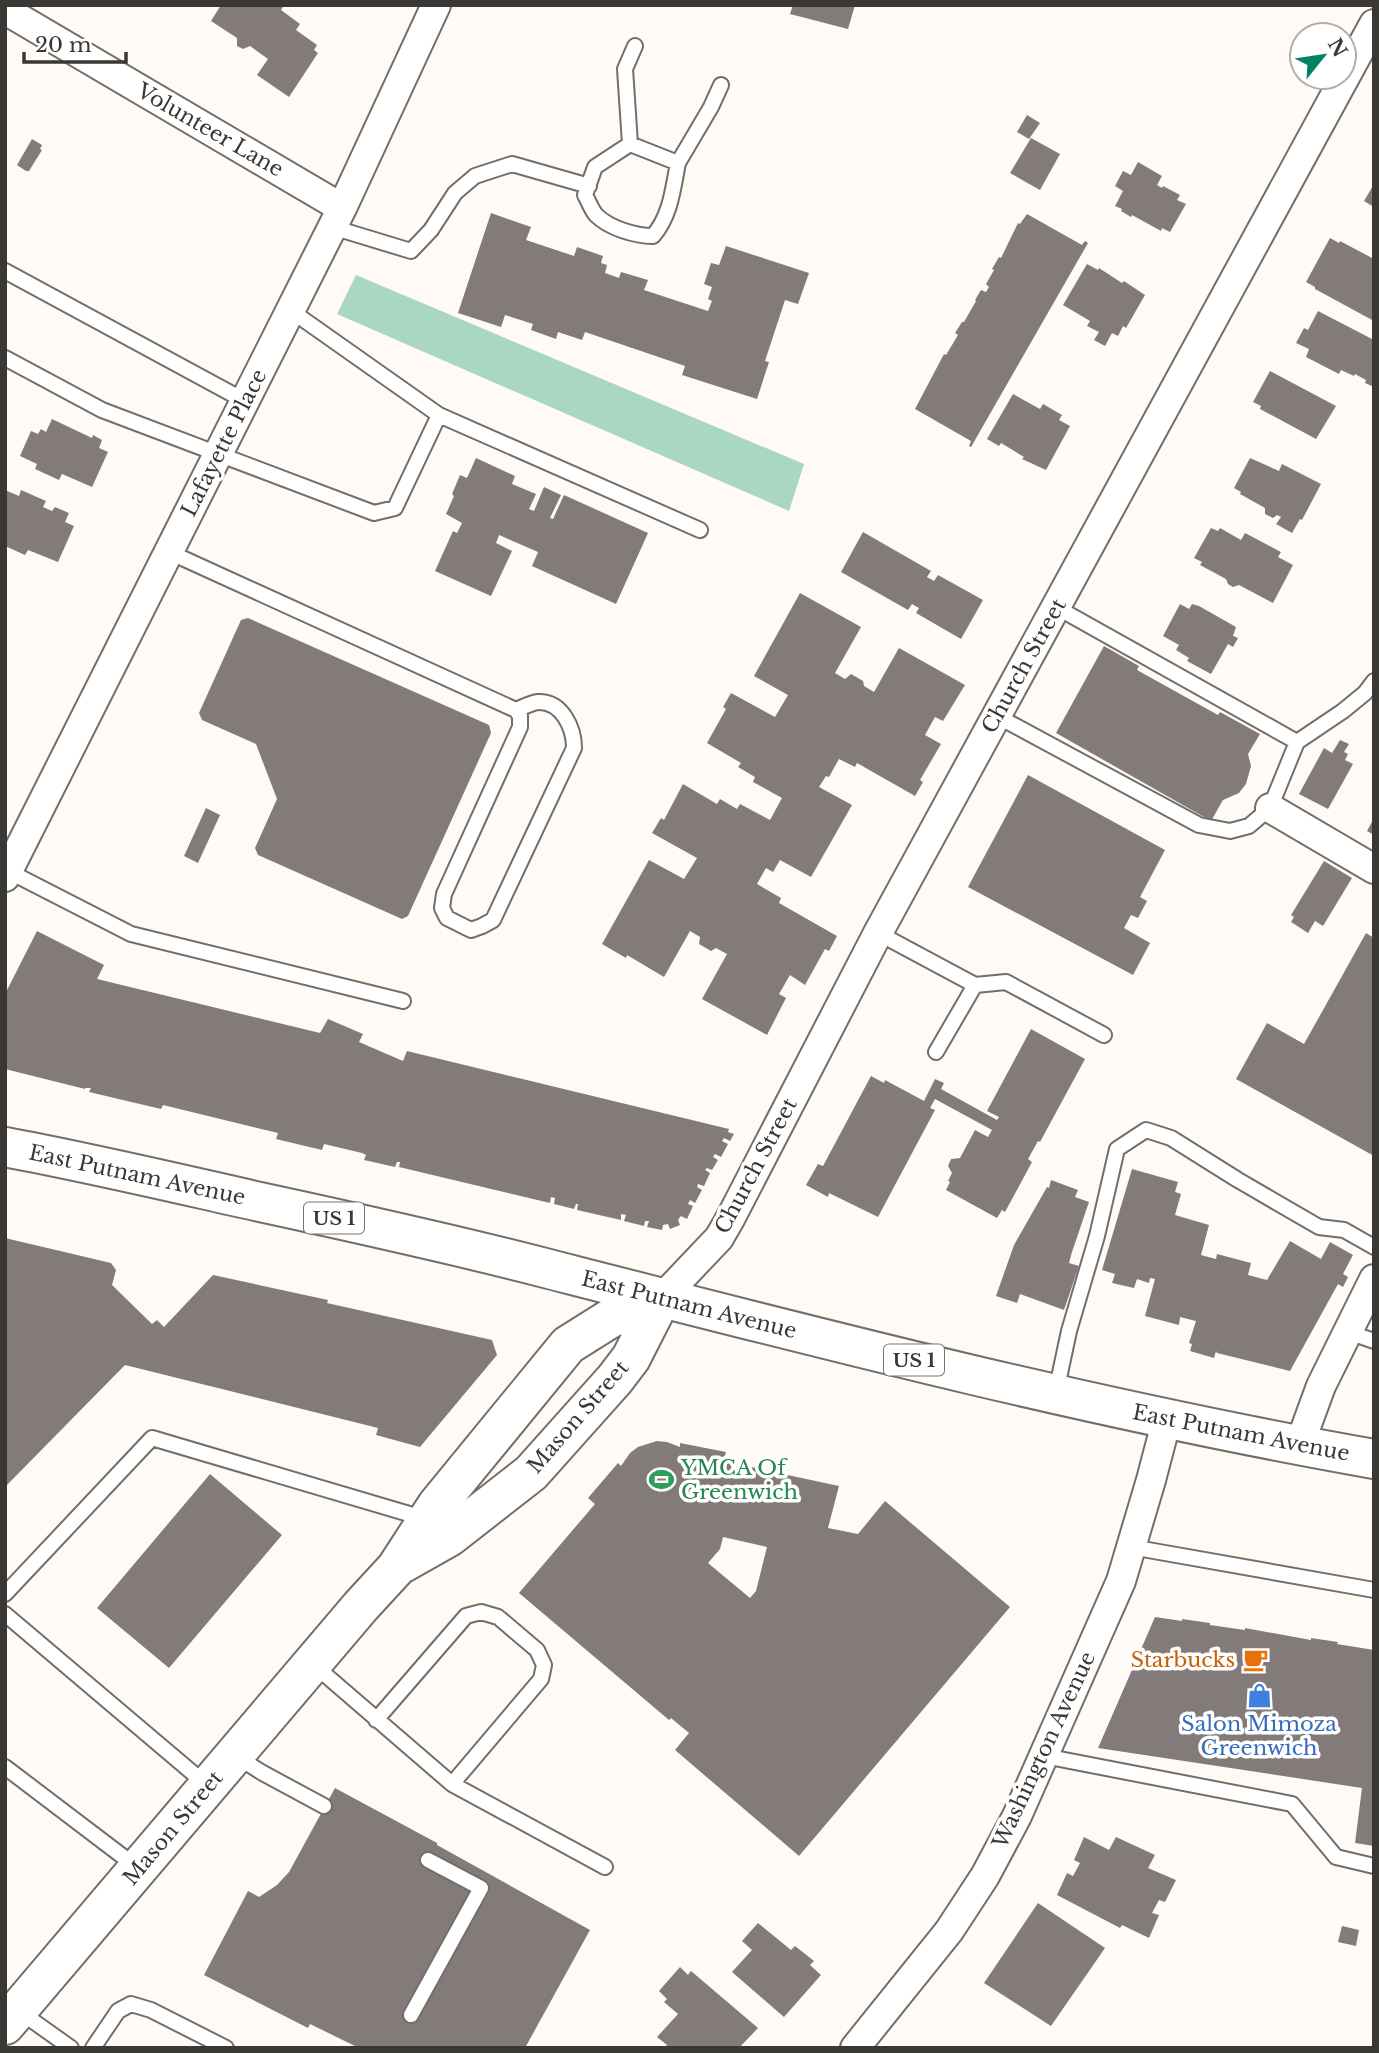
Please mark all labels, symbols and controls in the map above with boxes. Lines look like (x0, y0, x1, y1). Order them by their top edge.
scale bar (24, 21, 126, 65)
north arrow (1288, 21, 1358, 91)
text: 20 m (35, 32, 92, 58)
text: N (1323, 34, 1352, 61)
street label: Volunteer Lane (131, 77, 288, 182)
street label: Lafayette Place (176, 365, 272, 521)
street label: Church Street (976, 594, 1072, 738)
street label: Church Street (709, 1094, 803, 1238)
street label: East Putnam Avenue (26, 1139, 248, 1211)
road number: US 1 (304, 1202, 364, 1234)
street label: East Putnam Avenue (579, 1266, 799, 1344)
road number: US 1 (884, 1344, 944, 1376)
street label: Mason Street (522, 1355, 634, 1479)
street label: East Putnam Avenue (1130, 1399, 1352, 1467)
place label: YMCA Of Greenwich (680, 1455, 798, 1505)
sports icon: YMCA Of Greenwich (647, 1466, 675, 1494)
cafe icon: Starbucks (1241, 1646, 1269, 1674)
place label: Starbucks (1130, 1647, 1235, 1673)
street label: Washington Avenue (987, 1648, 1101, 1853)
shop icon: Salon Mimoza Greenwich (1245, 1681, 1273, 1709)
place label: Salon Mimoza Greenwich (1181, 1711, 1337, 1761)
street label: Mason Street (118, 1765, 228, 1891)

